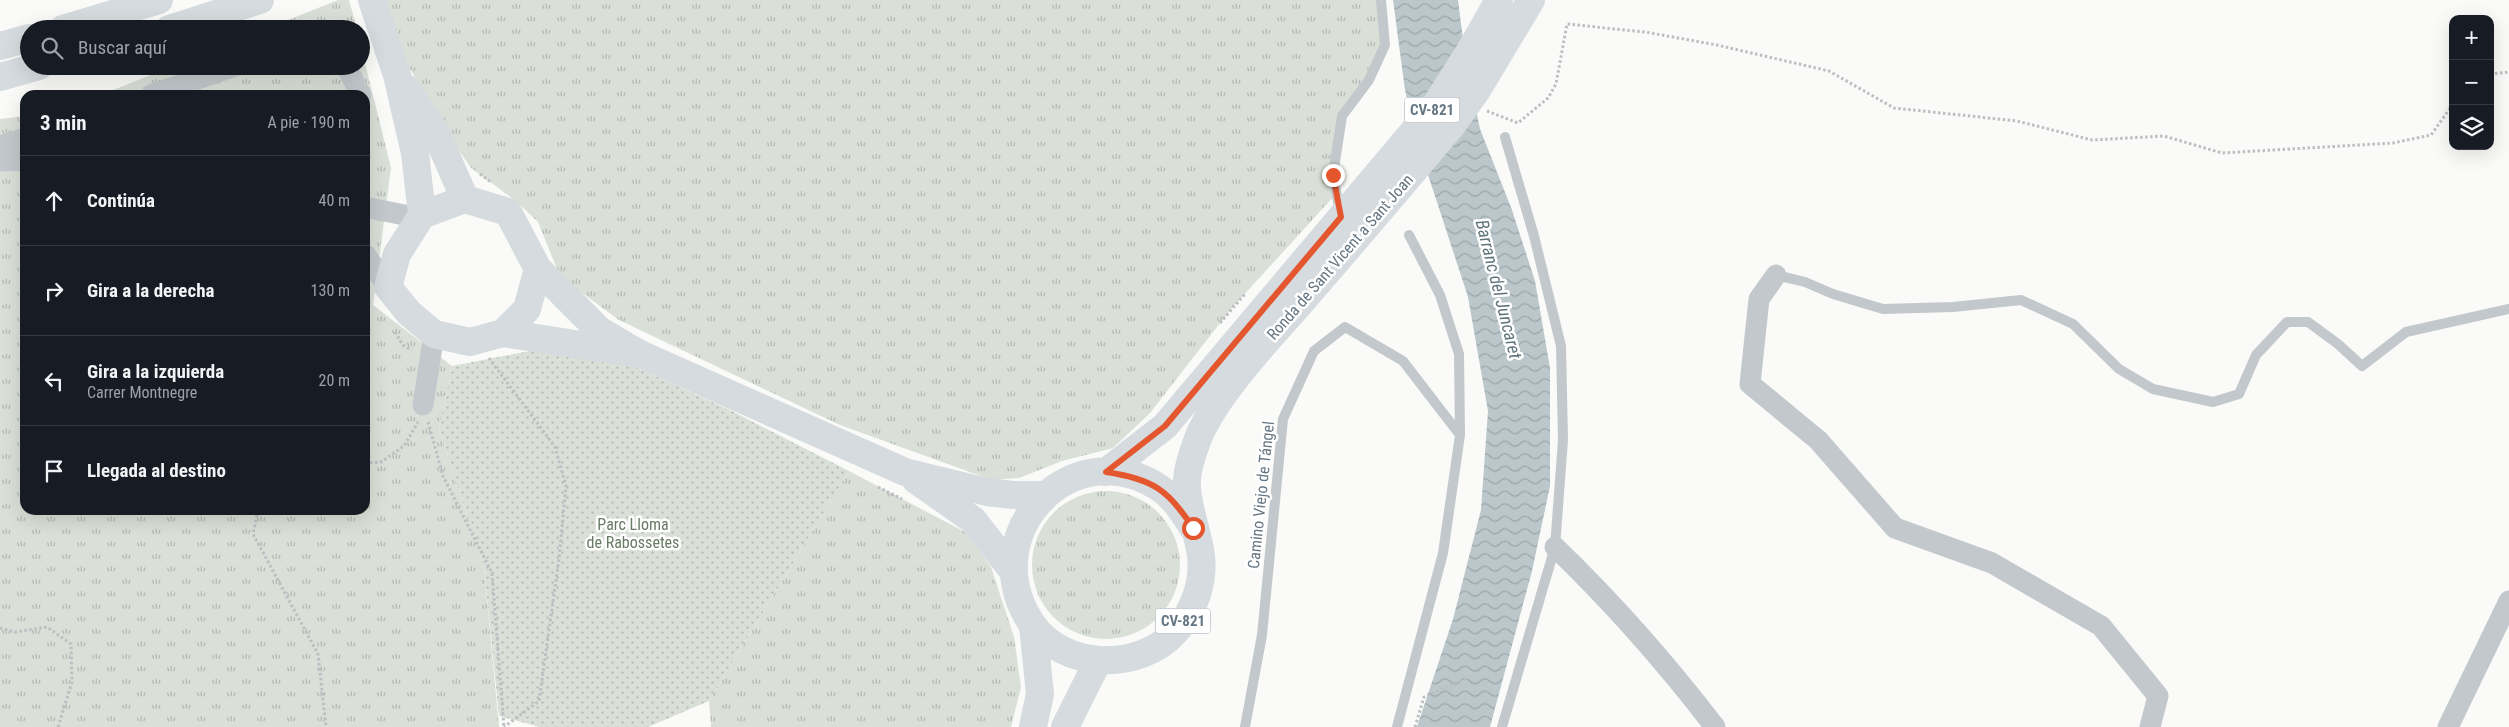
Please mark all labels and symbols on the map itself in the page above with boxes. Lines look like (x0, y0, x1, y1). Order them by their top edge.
road number: CV-821 (1404, 98, 1460, 122)
route end (1322, 164, 1345, 187)
street label: Ronda de Sant Vicent a Sant Joan (1263, 170, 1417, 344)
water label: Barranc del Juncaret (1472, 217, 1527, 361)
street label: Camino Viejo de Tángel (1244, 420, 1278, 570)
park label: Parc Lloma de Rabossetes (587, 515, 679, 552)
route start (1182, 517, 1205, 540)
road number: CV-821 (1156, 608, 1210, 634)

